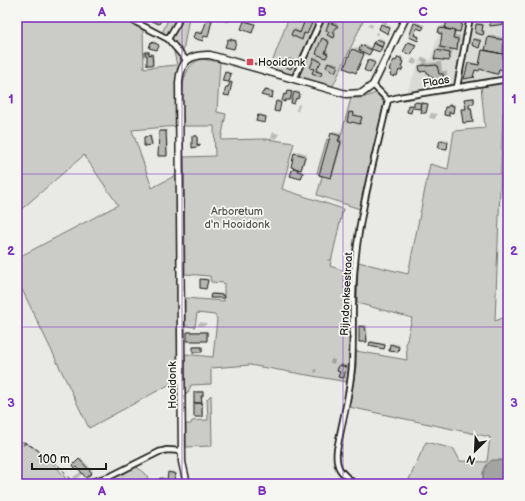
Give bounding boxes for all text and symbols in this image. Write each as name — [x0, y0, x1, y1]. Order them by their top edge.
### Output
text: A — [97, 4, 106, 20]
text: B — [257, 4, 267, 20]
text: C — [418, 4, 428, 20]
place label: Hooidonk — [258, 56, 306, 69]
marker: Hooidonk — [245, 57, 255, 67]
street label: Flaas — [422, 73, 451, 90]
text: 1 — [8, 91, 14, 107]
text: 1 — [511, 91, 517, 107]
park label: Arboretum d'n Hooidonk — [204, 205, 270, 231]
text: 2 — [7, 243, 15, 259]
text: 2 — [510, 243, 518, 259]
street label: Rijndonksestraat — [338, 251, 355, 336]
street label: Hooidonk — [166, 361, 179, 409]
text: 3 — [7, 395, 15, 411]
text: 3 — [510, 395, 518, 411]
north arrow — [455, 431, 495, 471]
scale bar — [32, 445, 106, 471]
text: 100 m — [38, 452, 70, 467]
text: N — [465, 452, 478, 467]
text: A — [97, 483, 106, 499]
text: B — [257, 483, 267, 499]
text: C — [418, 483, 428, 499]

